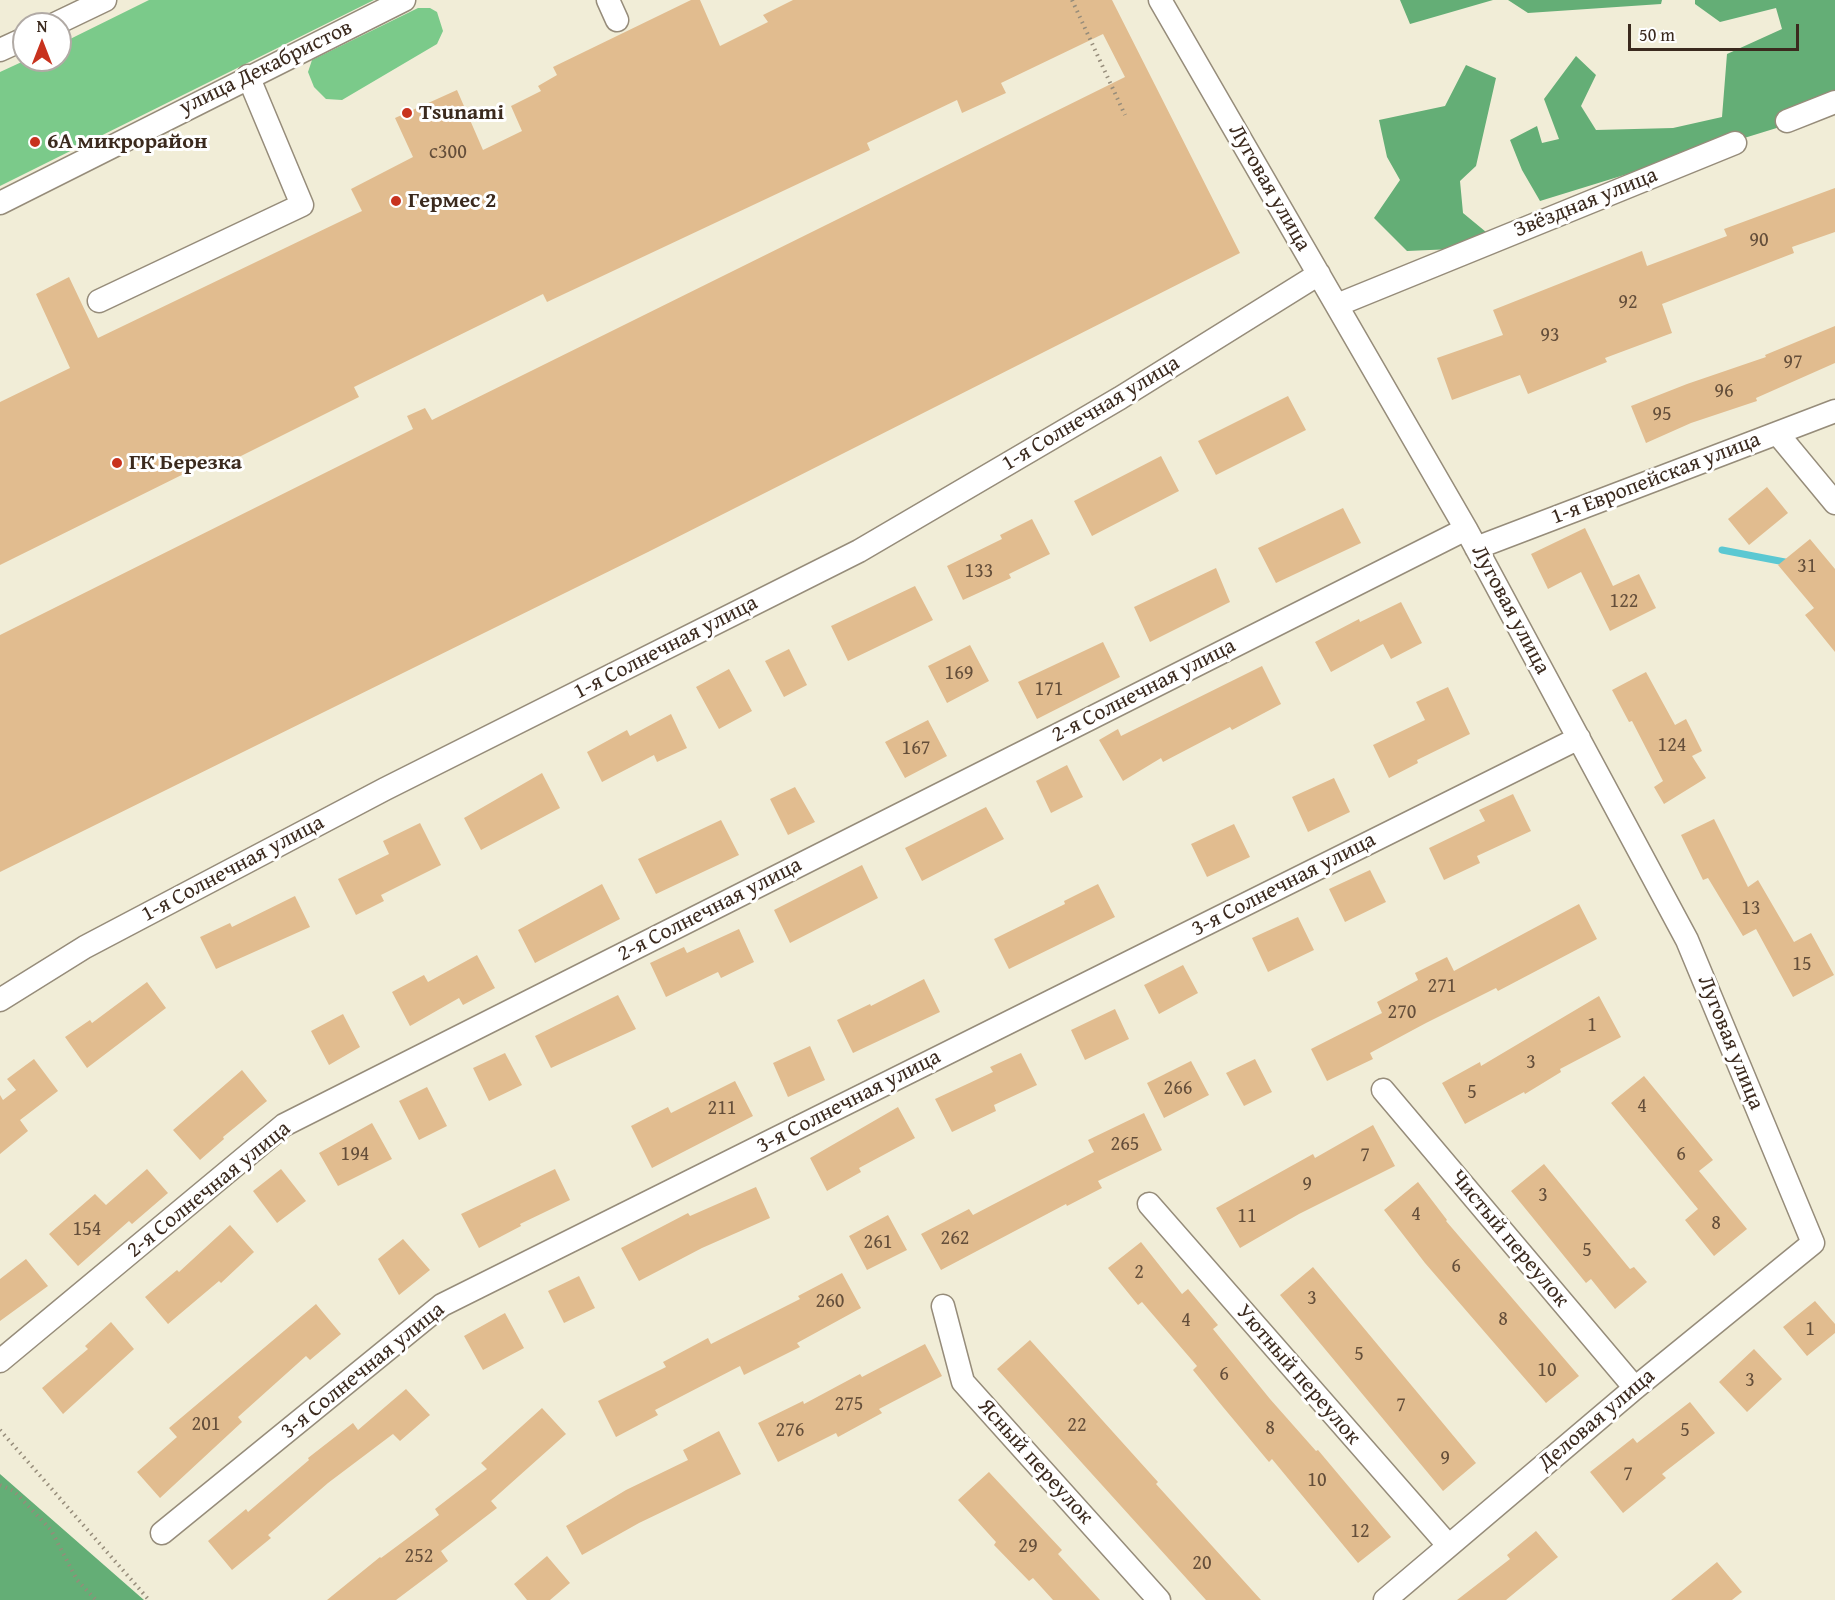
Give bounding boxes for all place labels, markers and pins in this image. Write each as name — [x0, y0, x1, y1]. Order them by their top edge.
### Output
place label: Tsunami — [419, 100, 504, 126]
marker: Tsunami — [400, 106, 414, 120]
place label: 6А микрорайон — [47, 129, 207, 155]
marker: 6А микрорайон — [28, 135, 42, 149]
place label: Гермес 2 — [408, 188, 496, 214]
marker: Гермес 2 — [389, 194, 403, 208]
place label: ГК Березка — [129, 450, 242, 476]
marker: ГК Березка — [110, 456, 124, 470]

